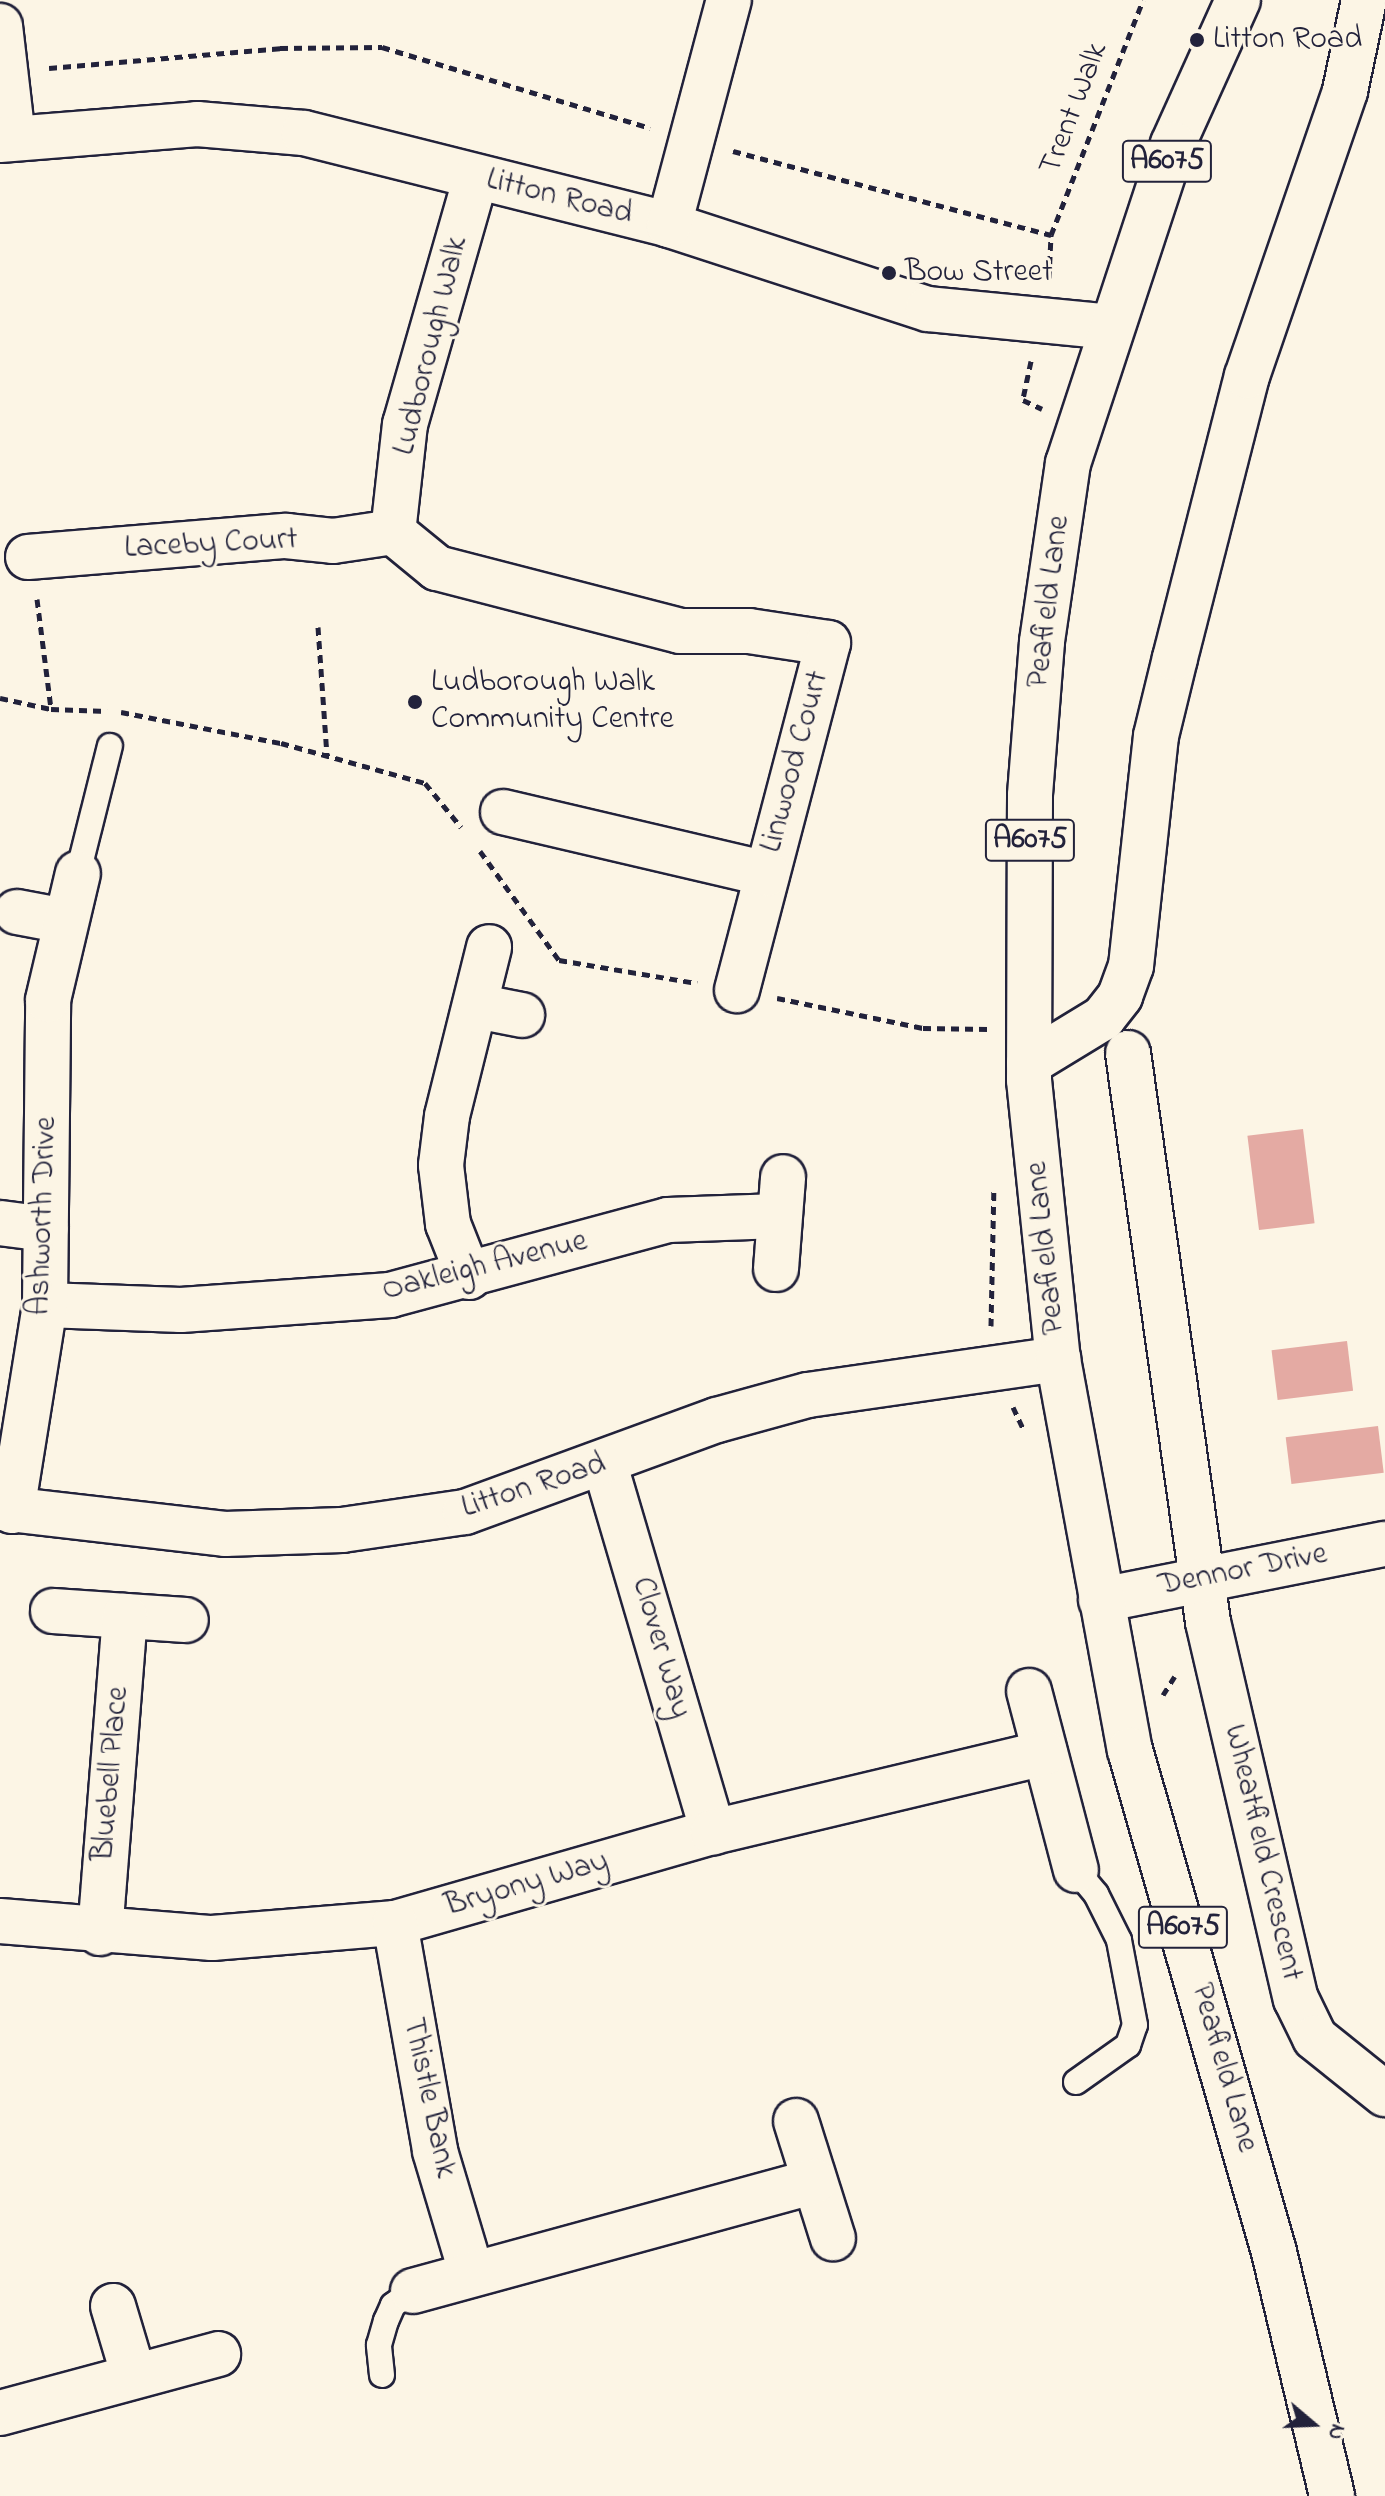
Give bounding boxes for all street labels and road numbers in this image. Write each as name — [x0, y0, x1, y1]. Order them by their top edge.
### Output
street label: Trent Walk — [1032, 37, 1118, 181]
road number: A6075 — [1121, 135, 1213, 187]
street label: Litton Road — [482, 161, 636, 235]
street label: Ludborough Walk — [386, 233, 478, 459]
street label: Peafield Lane — [1020, 513, 1080, 691]
street label: Laceby Court — [123, 521, 299, 569]
street label: Linwood Court — [753, 667, 839, 857]
road number: A6075 — [984, 814, 1076, 866]
street label: Ashworth Drive — [21, 1116, 67, 1316]
street label: Peafield Lane — [1019, 1160, 1075, 1336]
street label: Oakleigh Avenue — [379, 1223, 591, 1311]
street label: Litton Road — [457, 1446, 611, 1528]
street label: Dennor Drive — [1156, 1536, 1330, 1606]
street label: Clover Way — [622, 1573, 698, 1723]
street label: Bluebell Place — [85, 1685, 139, 1863]
street label: Wheatfield Crescent — [1214, 1721, 1310, 1985]
street label: Bryony Way — [441, 1843, 613, 1927]
road number: A6075 — [1137, 1901, 1229, 1953]
street label: Peafield Lane — [1181, 1979, 1265, 2157]
street label: Thistle Bank — [392, 2014, 464, 2182]

